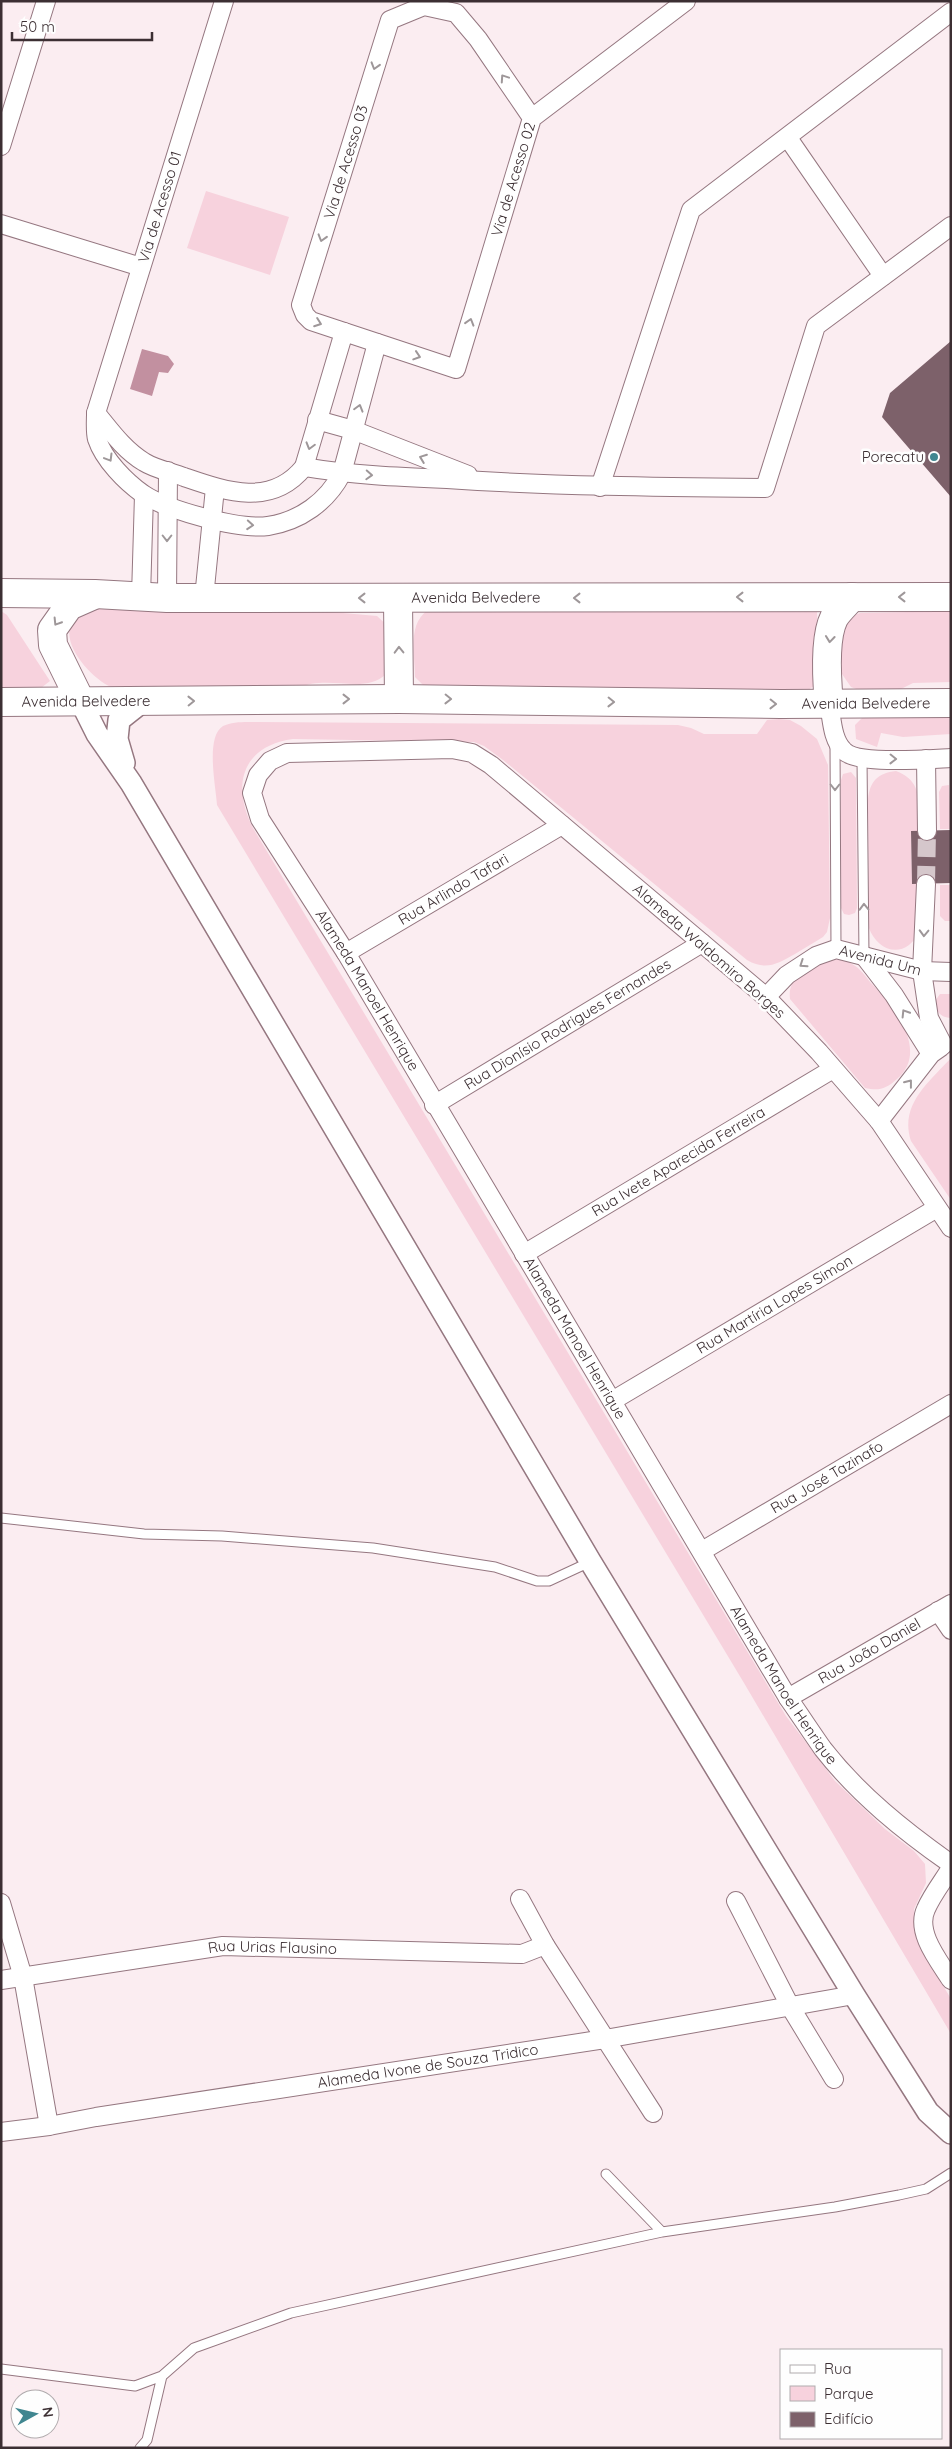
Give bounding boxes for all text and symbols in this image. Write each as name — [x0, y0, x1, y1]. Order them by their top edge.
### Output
scale bar — [12, 10, 152, 42]
text: 50 m — [20, 17, 55, 36]
one-way arrow — [371, 62, 381, 70]
one-way arrow — [501, 74, 510, 83]
street label: Via de Acesso 03 — [319, 103, 372, 221]
street label: Via de Acesso 02 — [487, 120, 539, 239]
street label: Via de Acesso 01 — [134, 149, 186, 265]
one-way arrow — [318, 234, 328, 242]
one-way arrow — [313, 317, 322, 327]
one-way arrow — [464, 318, 474, 326]
one-way arrow — [412, 350, 420, 360]
one-way arrow — [353, 404, 363, 413]
one-way arrow — [305, 441, 315, 449]
place label: Porecatu — [862, 447, 924, 466]
marker: Porecatu — [928, 451, 940, 463]
one-way arrow — [102, 453, 112, 462]
one-way arrow — [420, 454, 428, 464]
one-way arrow — [366, 469, 374, 480]
one-way arrow — [247, 519, 255, 530]
one-way arrow — [162, 534, 172, 542]
street label: Avenida Belvedere — [411, 588, 540, 607]
one-way arrow — [735, 592, 743, 602]
one-way arrow — [898, 592, 906, 602]
one-way arrow — [358, 593, 366, 603]
one-way arrow — [573, 593, 580, 603]
one-way arrow — [53, 616, 63, 625]
one-way arrow — [825, 635, 836, 643]
one-way arrow — [394, 646, 404, 654]
street label: Avenida Belvedere — [21, 691, 151, 711]
street label: Avenida Belvedere — [801, 693, 931, 713]
one-way arrow — [342, 694, 350, 704]
one-way arrow — [444, 694, 452, 704]
one-way arrow — [188, 695, 196, 706]
one-way arrow — [607, 696, 615, 707]
one-way arrow — [770, 699, 777, 709]
one-way arrow — [889, 754, 897, 765]
one-way arrow — [830, 784, 840, 791]
street label: Rua Arlindo Tafari — [395, 849, 512, 929]
street label: Alameda Waldomiro Borges — [629, 879, 790, 1022]
one-way arrow — [859, 903, 869, 910]
street label: Alameda Manoel Henrique — [312, 906, 424, 1074]
one-way arrow — [918, 929, 929, 937]
street label: Avenida Um — [837, 940, 924, 979]
street label: Rua Dionísio Rodrigues Fernandes — [460, 954, 674, 1094]
one-way arrow — [800, 958, 809, 967]
one-way arrow — [902, 1009, 912, 1018]
one-way arrow — [904, 1080, 912, 1089]
street label: Rua Ivete Aparecida Ferreira — [588, 1102, 768, 1220]
street label: Rua Martíria Lopes Simon — [693, 1250, 856, 1358]
street label: Alameda Manoel Henrique — [520, 1253, 630, 1422]
street label: Rua José Tazinafo — [767, 1436, 886, 1517]
street label: Alameda Manoel Henrique — [726, 1602, 842, 1768]
street label: Rua João Daniel — [814, 1614, 924, 1688]
street label: Rua Urias Flausino — [207, 1936, 337, 1958]
street label: Alameda Ivone de Souza Tridico — [316, 2039, 540, 2092]
legend — [780, 2349, 942, 2439]
text: Rua — [824, 2359, 852, 2378]
text: Parque — [824, 2384, 874, 2403]
north arrow — [10, 2389, 60, 2439]
text: N — [38, 2406, 58, 2419]
text: Edifício — [824, 2409, 873, 2428]

